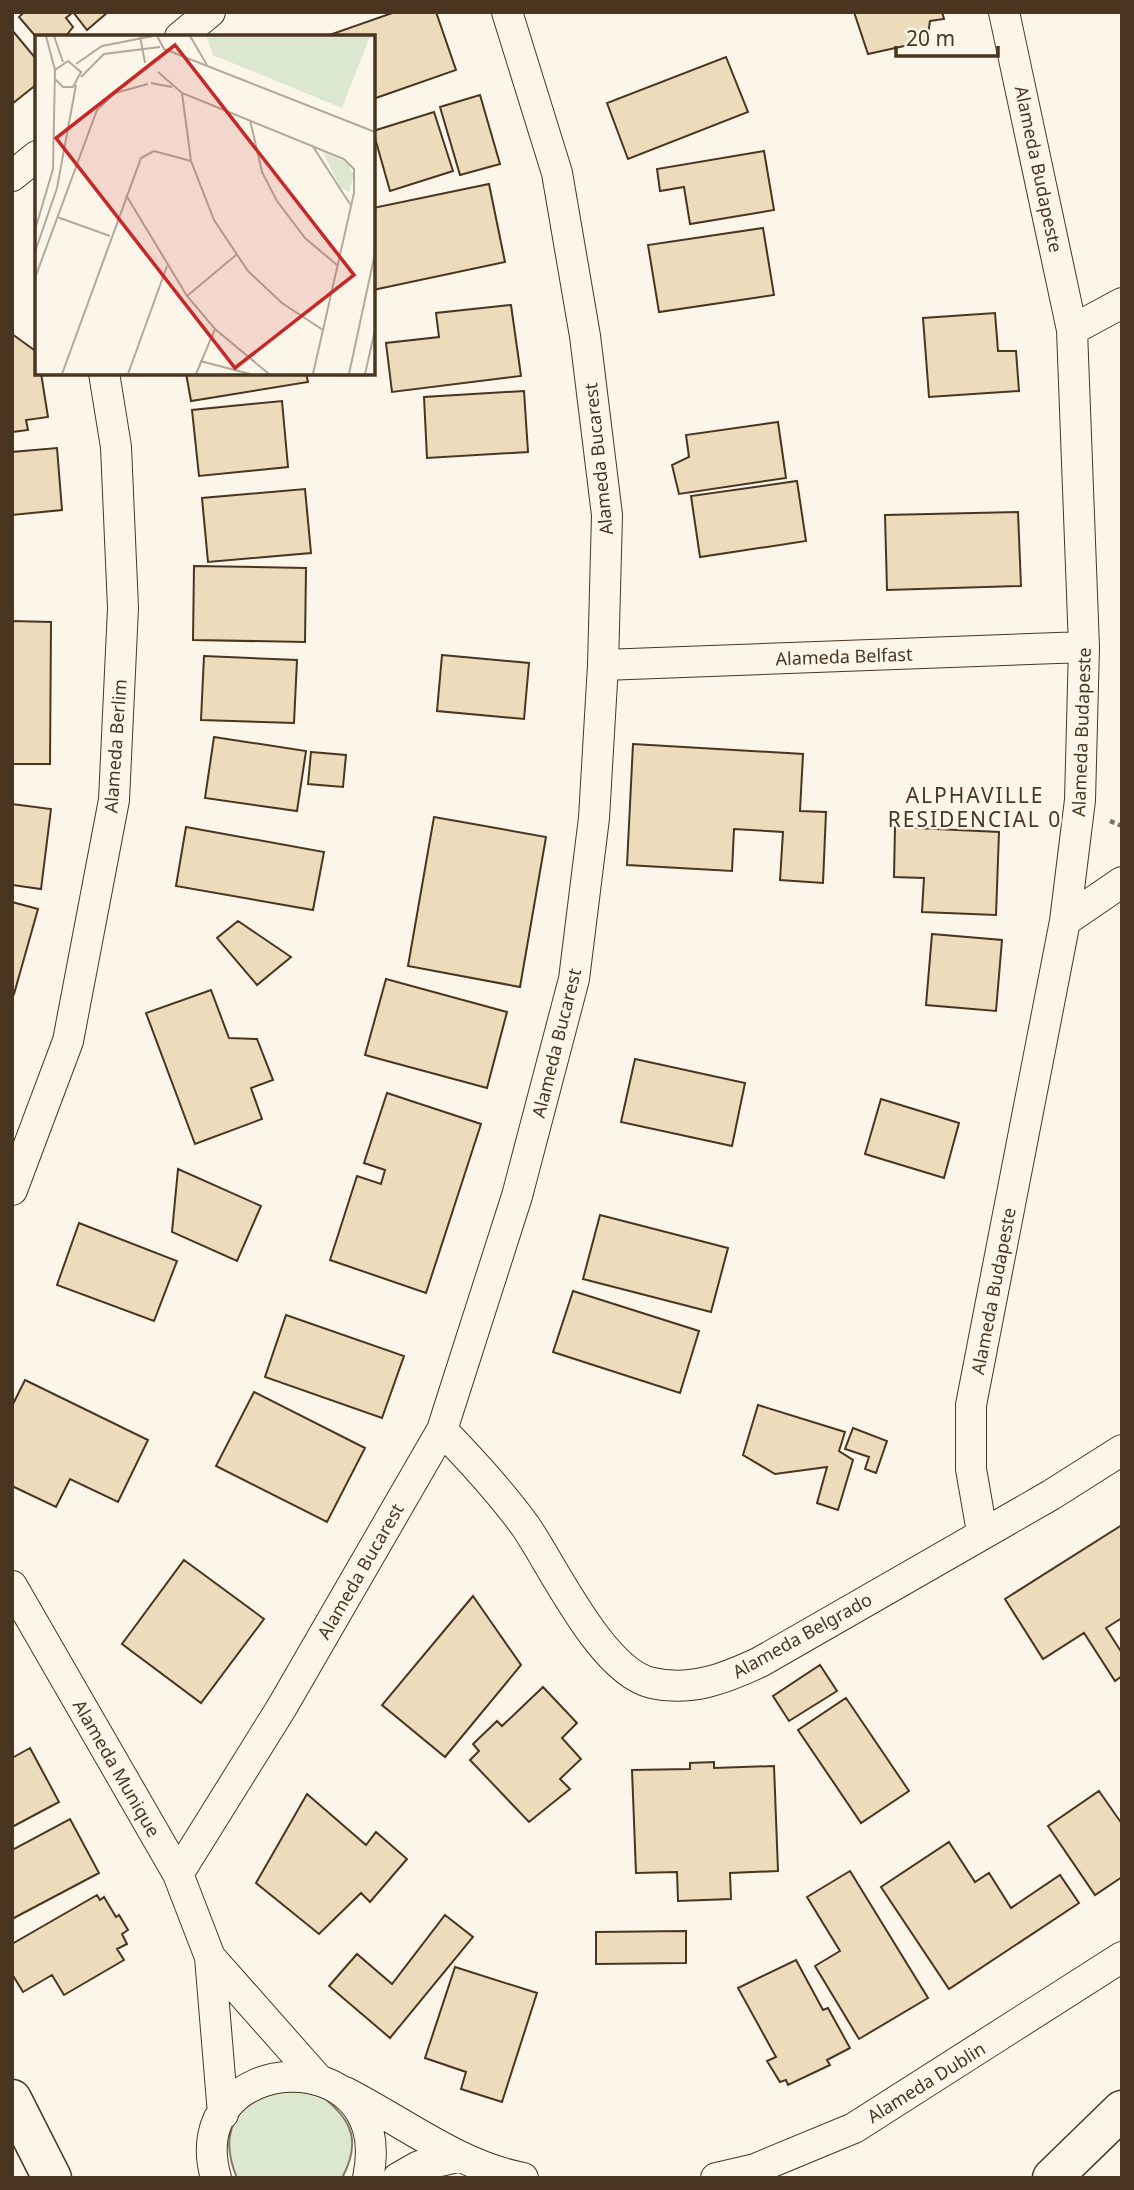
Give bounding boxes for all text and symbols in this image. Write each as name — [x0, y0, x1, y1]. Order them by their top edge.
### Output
scale bar — [896, 14, 998, 58]
text: 20 m — [906, 24, 955, 52]
inset map — [35, 35, 374, 374]
street label: Alameda Budapeste — [1010, 84, 1068, 254]
street label: Alameda Bucarest — [578, 381, 618, 536]
street label: Alameda Belfast — [775, 642, 913, 670]
street label: Alameda Budapeste — [1066, 647, 1096, 817]
street label: Alameda Berlim — [98, 678, 132, 814]
district label: ALPHAVILLE RESIDENCIAL 0 — [888, 781, 1062, 833]
street label: Alameda Bucarest — [526, 965, 586, 1120]
street label: Alameda Budapeste — [965, 1205, 1021, 1377]
street label: Alameda Bucarest — [311, 1498, 409, 1643]
street label: Alameda Belgrado — [728, 1587, 876, 1683]
street label: Alameda Munique — [68, 1695, 166, 1841]
street label: Alameda Dublin — [862, 2036, 990, 2128]

